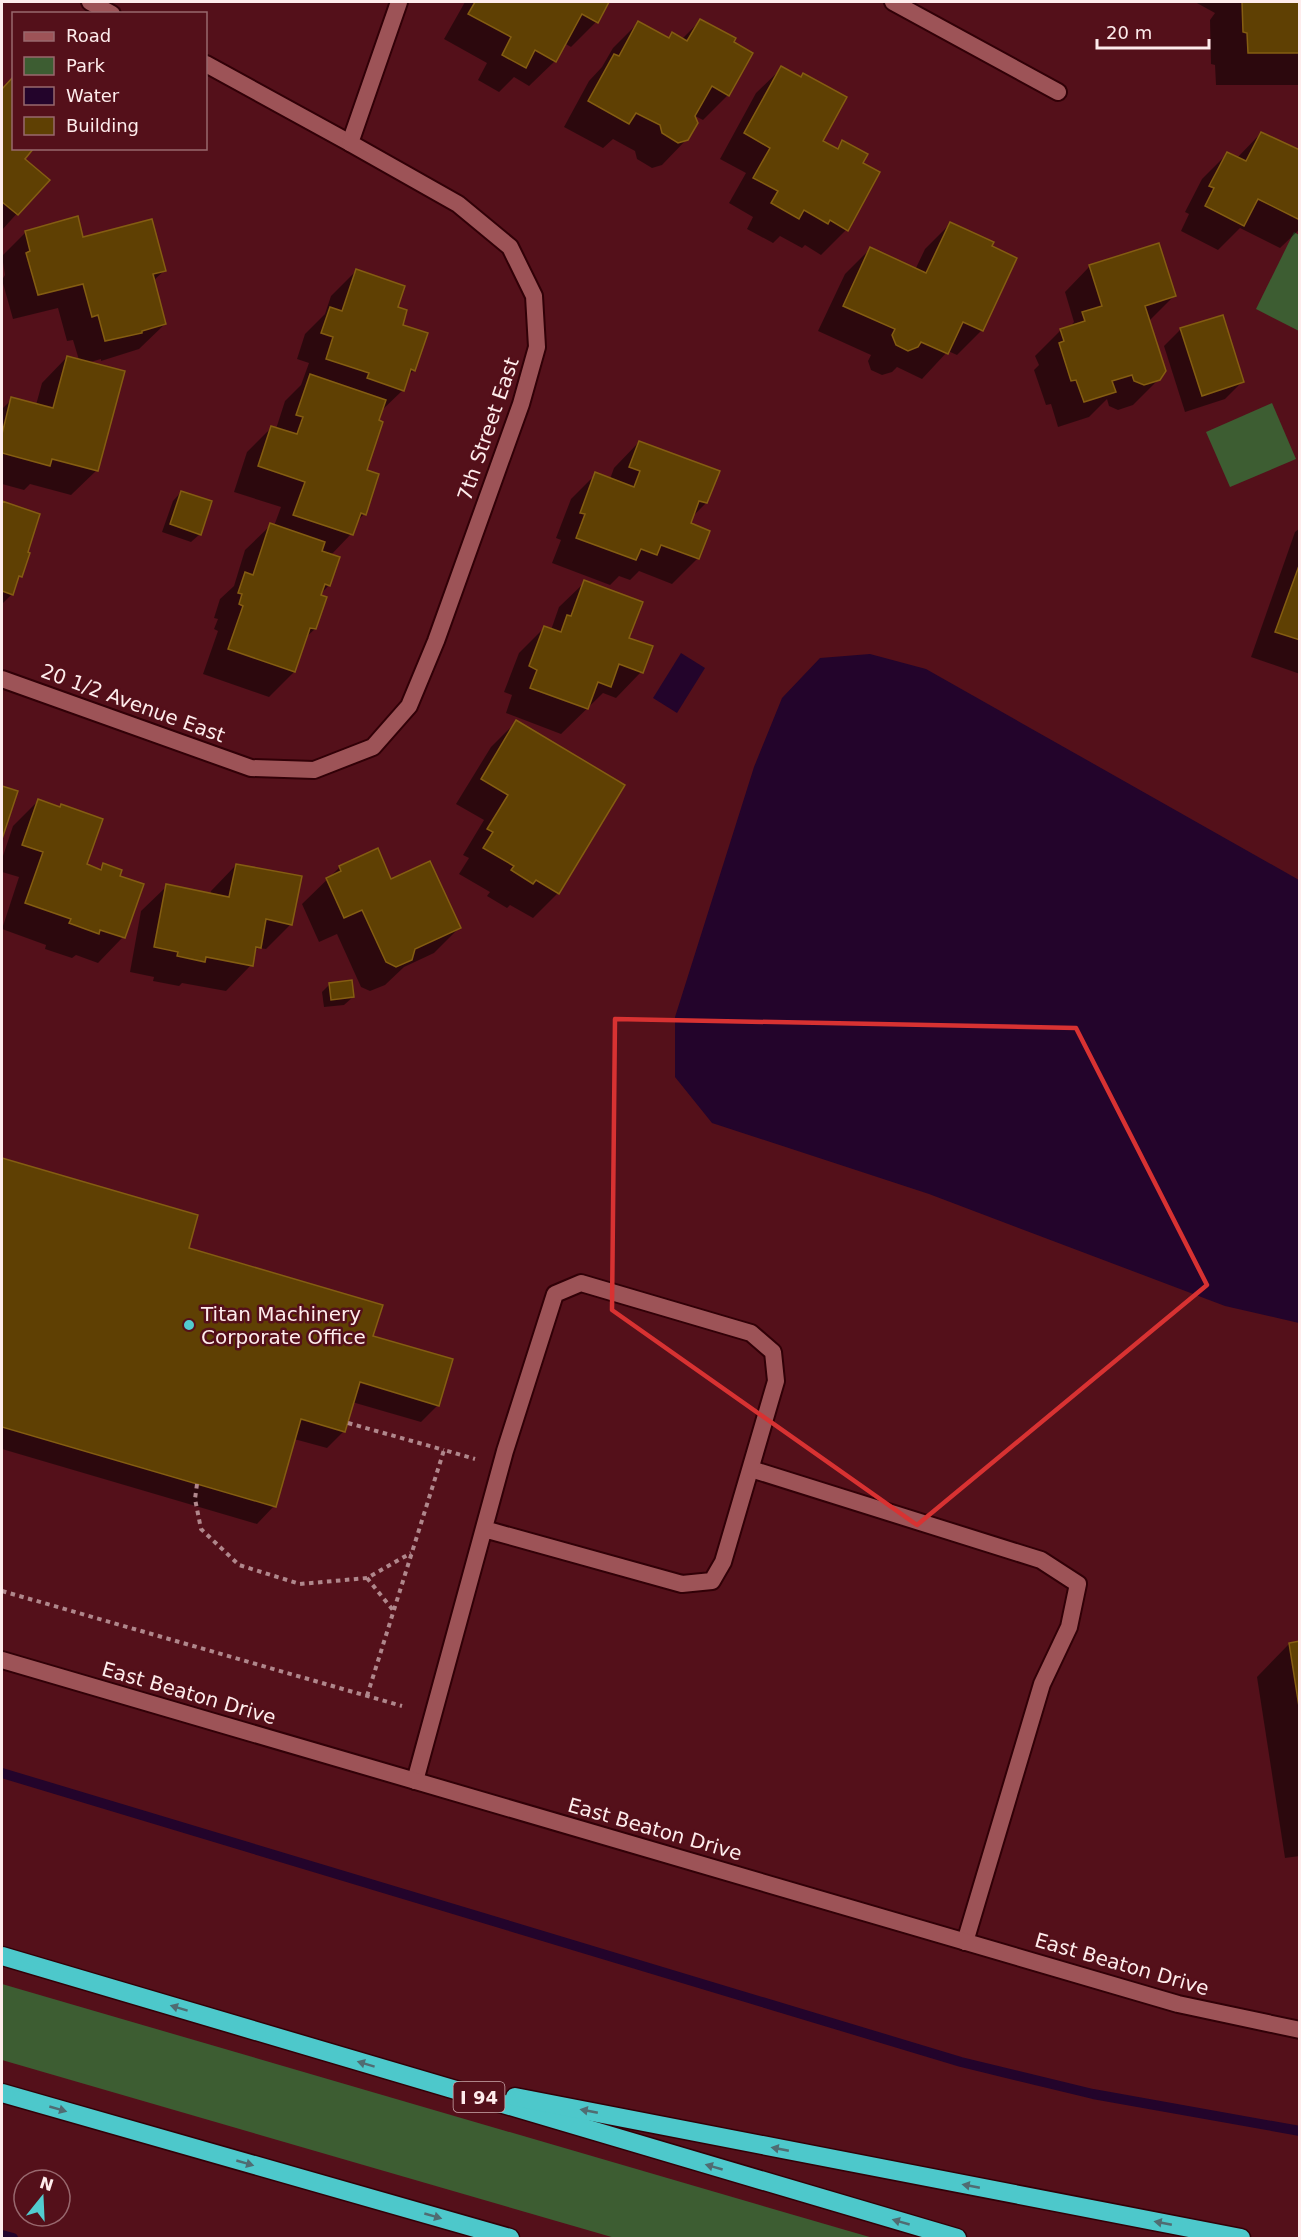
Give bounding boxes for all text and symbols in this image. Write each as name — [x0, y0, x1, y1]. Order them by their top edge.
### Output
legend — [12, 12, 207, 150]
scale bar — [1097, 12, 1210, 50]
text: 20 m — [1106, 22, 1152, 43]
text: Road — [66, 25, 111, 46]
text: Park — [66, 55, 105, 76]
text: Water — [66, 85, 120, 106]
text: Building — [66, 115, 139, 136]
street label: 7th Street East — [452, 354, 524, 504]
street label: 20 1/2 Avenue East — [38, 659, 228, 748]
place label: Titan Machinery Corporate Office — [200, 1302, 366, 1349]
marker: Titan Machinery Corporate Office — [182, 1318, 196, 1332]
street label: East Beaton Drive — [99, 1657, 279, 1729]
street label: East Beaton Drive — [565, 1793, 745, 1865]
street label: East Beaton Drive — [1032, 1928, 1212, 2000]
one-way arrow — [170, 2003, 188, 2012]
one-way arrow — [357, 2059, 375, 2068]
road number: I 94 — [454, 2082, 504, 2112]
one-way arrow — [49, 2105, 67, 2114]
one-way arrow — [579, 2106, 598, 2115]
one-way arrow — [770, 2144, 789, 2153]
one-way arrow — [236, 2158, 254, 2168]
one-way arrow — [705, 2162, 723, 2171]
north arrow — [12, 2168, 72, 2228]
text: N — [37, 2173, 56, 2195]
one-way arrow — [962, 2181, 981, 2190]
one-way arrow — [424, 2212, 442, 2221]
one-way arrow — [892, 2217, 910, 2226]
one-way arrow — [1153, 2218, 1172, 2227]

